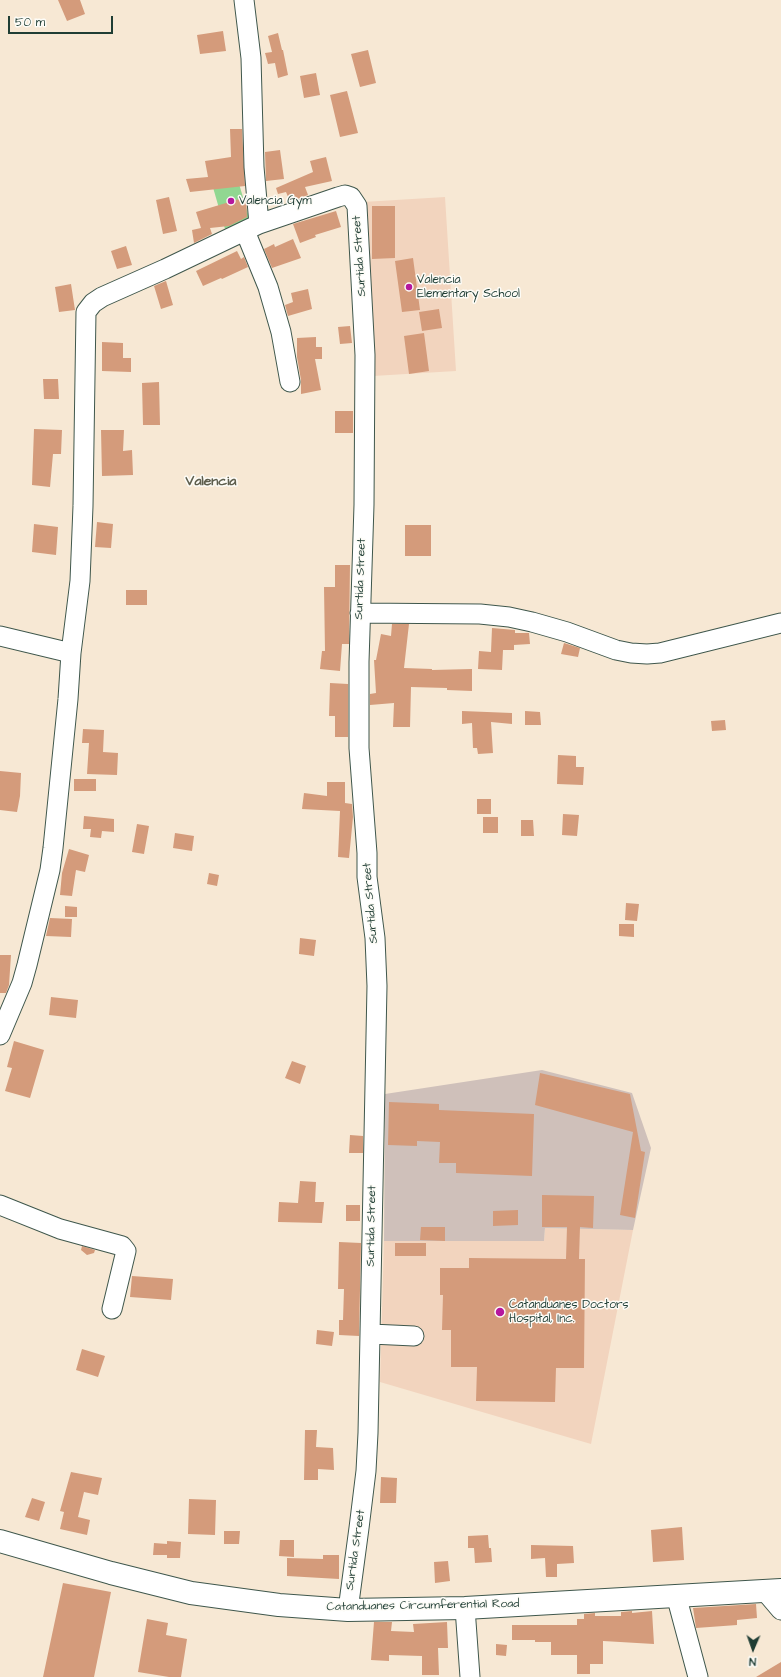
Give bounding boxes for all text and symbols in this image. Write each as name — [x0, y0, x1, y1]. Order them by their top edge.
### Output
scale bar — [10, 8, 115, 34]
text: 50 m — [15, 14, 45, 31]
place label: Valencia Gym — [239, 194, 312, 208]
marker: Valencia Gym — [226, 196, 236, 206]
street label: Surtida Street — [350, 215, 370, 297]
place label: Valencia Elementary School — [417, 273, 520, 301]
marker: Valencia Elementary School — [404, 282, 414, 292]
district label: Valencia — [186, 474, 236, 490]
street label: Surtida Street — [352, 538, 370, 620]
street label: Surtida Street — [360, 862, 382, 944]
street label: Surtida Street — [364, 1185, 380, 1267]
place label: Catanduanes Doctors Hospital, Inc. — [509, 1298, 629, 1326]
marker: Catanduanes Doctors Hospital, Inc. — [494, 1306, 506, 1318]
street label: Surtida Street — [343, 1509, 369, 1591]
street label: Catanduanes Circumferential Road — [326, 1597, 520, 1615]
north arrow — [733, 1629, 773, 1669]
text: N — [749, 1654, 756, 1669]

